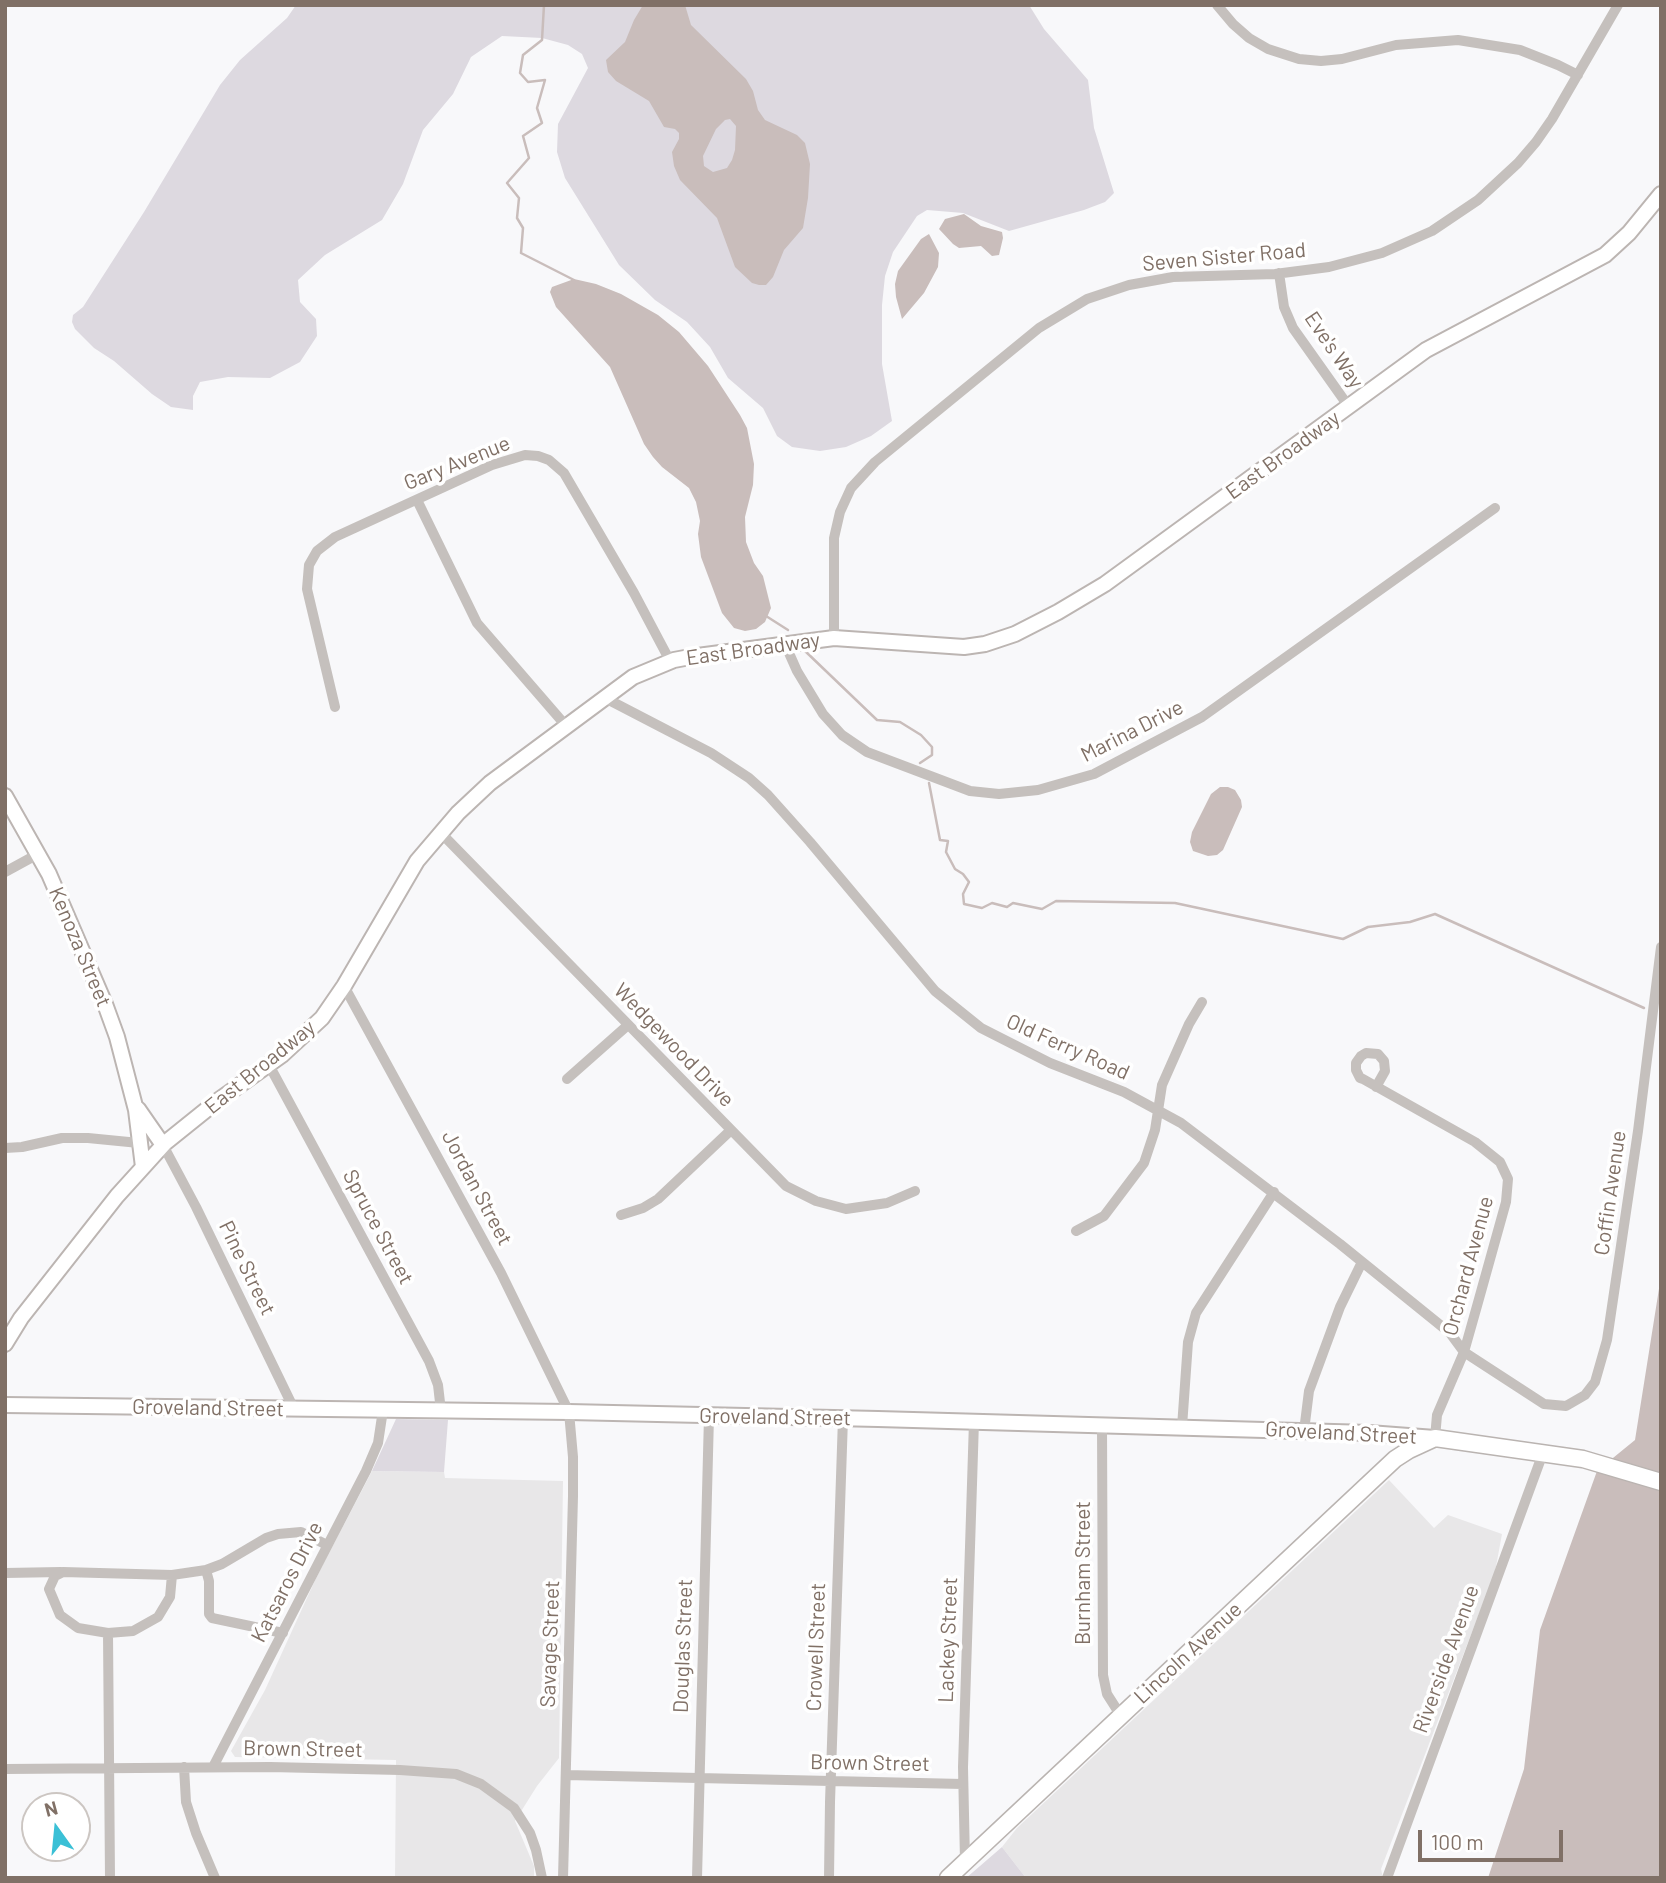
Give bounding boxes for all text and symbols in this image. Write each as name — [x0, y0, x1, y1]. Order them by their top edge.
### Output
street label: Seven Sister Road — [1141, 237, 1307, 277]
street label: Eve's Way — [1299, 307, 1369, 393]
street label: East Broadway — [1221, 405, 1345, 505]
street label: Gary Avenue — [400, 430, 514, 496]
street label: East Broadway — [684, 627, 822, 671]
street label: Marina Drive — [1076, 694, 1188, 768]
street label: Kenoza Street — [43, 883, 117, 1011]
street label: Wedgewood Drive — [609, 978, 739, 1112]
street label: Old Ferry Road — [1003, 1009, 1133, 1085]
street label: East Broadway — [200, 1015, 320, 1119]
street label: Jordan Street — [436, 1126, 518, 1250]
street label: Coffin Avenue — [1589, 1129, 1631, 1257]
street label: Spruce Street — [337, 1165, 419, 1289]
street label: Orchard Avenue — [1437, 1193, 1499, 1339]
street label: Pine Street — [213, 1217, 281, 1319]
street label: Groveland Street — [132, 1394, 284, 1422]
street label: Groveland Street — [699, 1403, 851, 1431]
street label: Groveland Street — [1264, 1416, 1418, 1450]
street label: Burnham Street — [1070, 1501, 1096, 1645]
street label: Katsaros Drive — [246, 1517, 328, 1647]
street label: Lackey Street — [933, 1577, 963, 1703]
street label: Douglas Street — [668, 1579, 698, 1713]
street label: Savage Street — [535, 1580, 565, 1708]
street label: Crowell Street — [801, 1582, 831, 1712]
street label: Riverside Avenue — [1408, 1582, 1484, 1736]
street label: Lincoln Avenue — [1129, 1597, 1247, 1709]
street label: Brown Street — [243, 1735, 363, 1763]
street label: Brown Street — [810, 1749, 930, 1777]
north arrow — [21, 1792, 91, 1862]
text: N — [42, 1795, 60, 1821]
scale bar — [1421, 1816, 1566, 1860]
text: 100 m — [1431, 1829, 1484, 1854]

